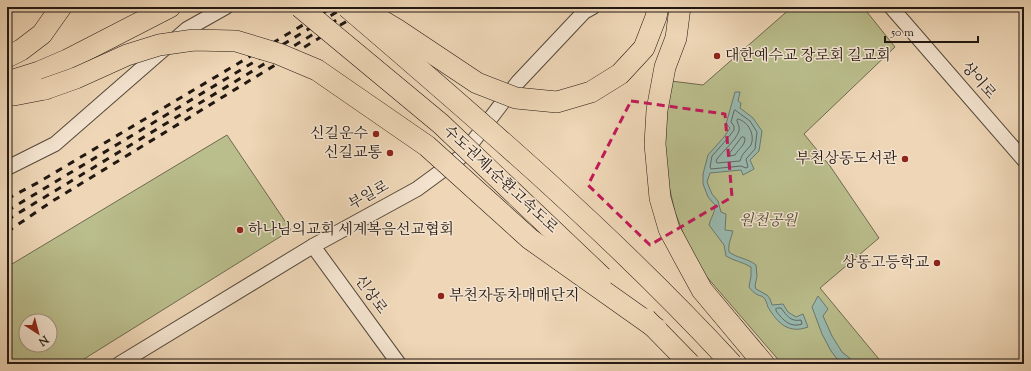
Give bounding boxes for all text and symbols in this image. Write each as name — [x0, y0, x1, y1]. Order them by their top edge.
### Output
scale bar — [885, 18, 978, 44]
text: 50 m — [890, 24, 914, 42]
place label: 대한예수교 장로회 길교회 — [725, 46, 891, 67]
marker: 대한예수교 장로회 길교회 — [712, 51, 722, 61]
street label: 상이로 — [956, 58, 1001, 105]
street label: 수도권제1순환고속도로 — [438, 121, 562, 239]
place label: 신길운수 — [310, 124, 369, 145]
marker: 신길운수 — [371, 129, 381, 139]
place label: 신길교통 — [324, 143, 383, 164]
marker: 신길교통 — [385, 148, 395, 158]
place label: 부천상동도서관 — [796, 149, 898, 170]
marker: 부천상동도서관 — [900, 154, 910, 164]
street label: 부일로 — [345, 176, 394, 216]
park label: 원천공원 — [739, 211, 798, 232]
place label: 하나님의교회 세계복음선교협회 — [248, 220, 454, 241]
marker: 하나님의교회 세계복음선교협회 — [235, 225, 245, 235]
place label: 상동고등학교 — [842, 253, 929, 274]
marker: 상동고등학교 — [932, 258, 942, 268]
street label: 신상로 — [349, 271, 392, 319]
place label: 부천자동차매매단지 — [449, 286, 579, 307]
marker: 부천자동차매매단지 — [436, 291, 446, 301]
north arrow — [18, 313, 58, 353]
text: N — [35, 331, 52, 349]

